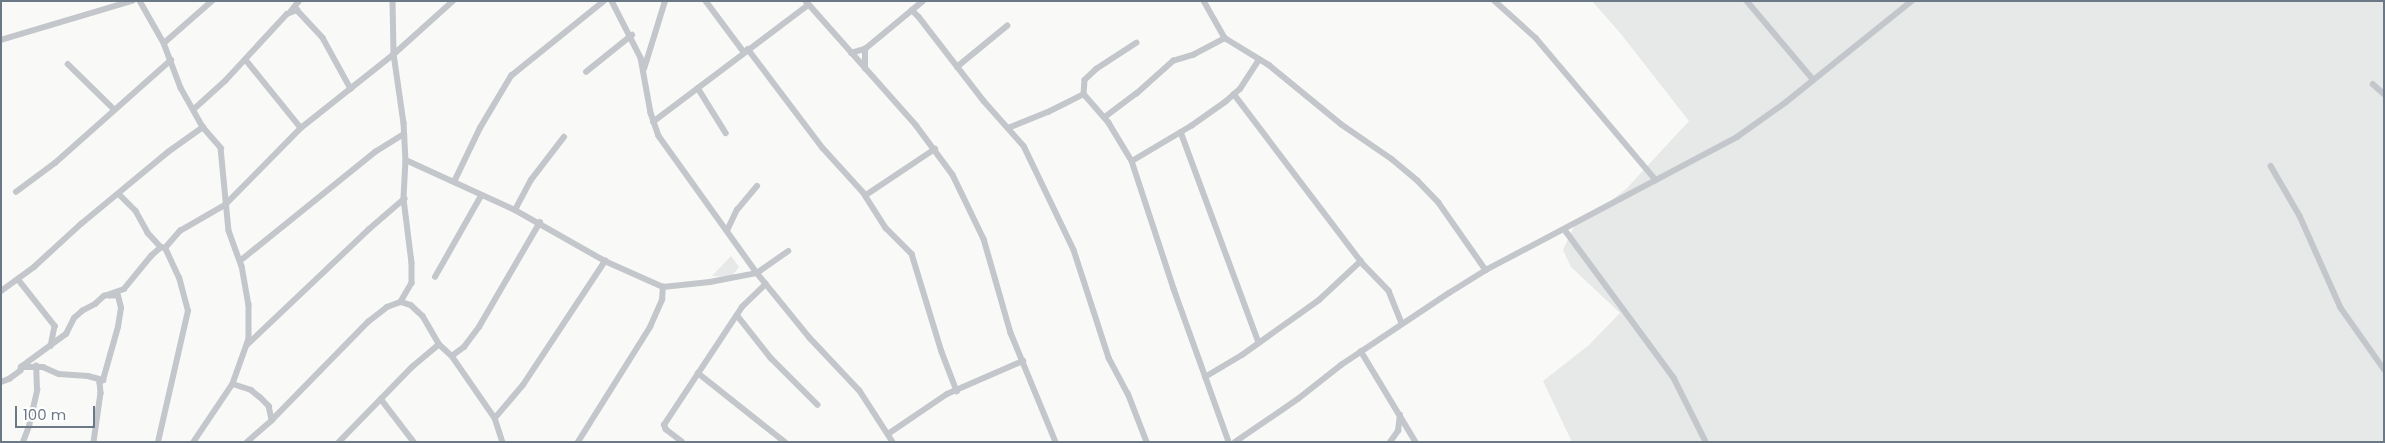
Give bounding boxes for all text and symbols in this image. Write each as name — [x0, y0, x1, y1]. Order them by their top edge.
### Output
scale bar — [18, 396, 98, 428]
text: 100 m — [23, 404, 66, 425]

